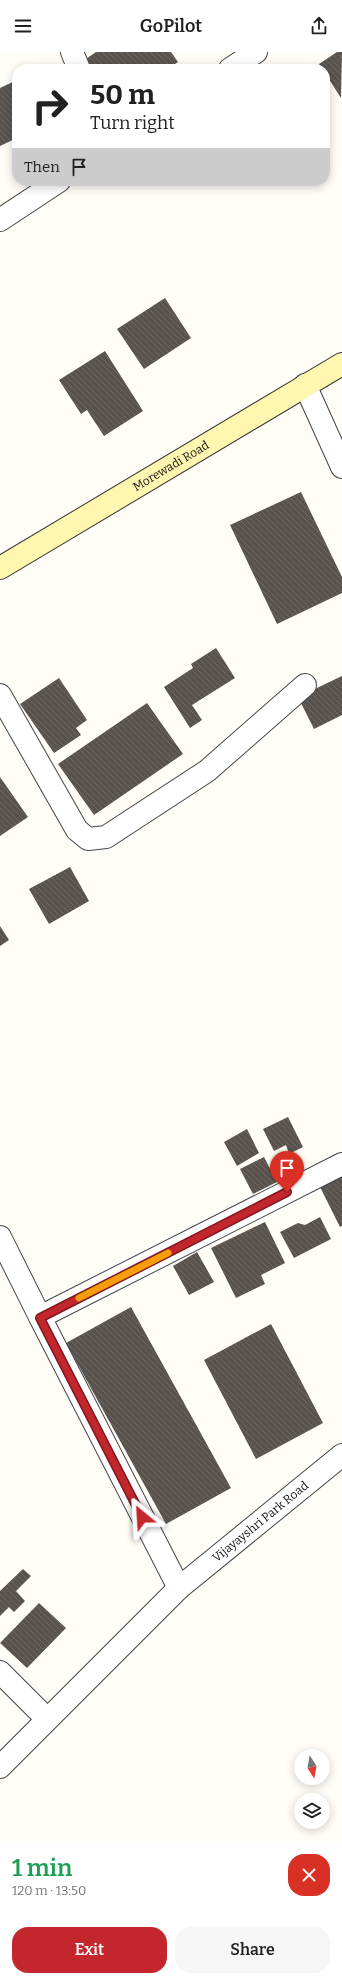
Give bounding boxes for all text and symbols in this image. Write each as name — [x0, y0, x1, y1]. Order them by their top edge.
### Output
icon: menu — [12, 15, 34, 37]
text: GoPilot — [140, 15, 202, 37]
icon: share — [308, 15, 330, 37]
text: 50 m — [90, 78, 155, 111]
icon: right — [24, 80, 76, 132]
text: Turn right — [90, 112, 175, 134]
icon: arrive — [68, 156, 90, 178]
text: Then — [24, 158, 60, 176]
street label: Morewadi Road — [130, 438, 211, 494]
pin — [270, 1151, 304, 1192]
icon: arrive — [276, 1157, 298, 1179]
street label: Vijayayshri Park Road — [210, 1478, 311, 1565]
position arrow — [121, 1496, 163, 1538]
north arrow — [294, 1749, 330, 1785]
map controls — [294, 1749, 330, 1829]
button: layers — [294, 1793, 330, 1829]
text: 1 min — [12, 1854, 72, 1882]
button: close — [288, 1854, 330, 1896]
text: 120 m · 13:50 — [12, 1883, 86, 1898]
button: Exit — [12, 1927, 167, 1973]
button: Share — [175, 1927, 330, 1973]

